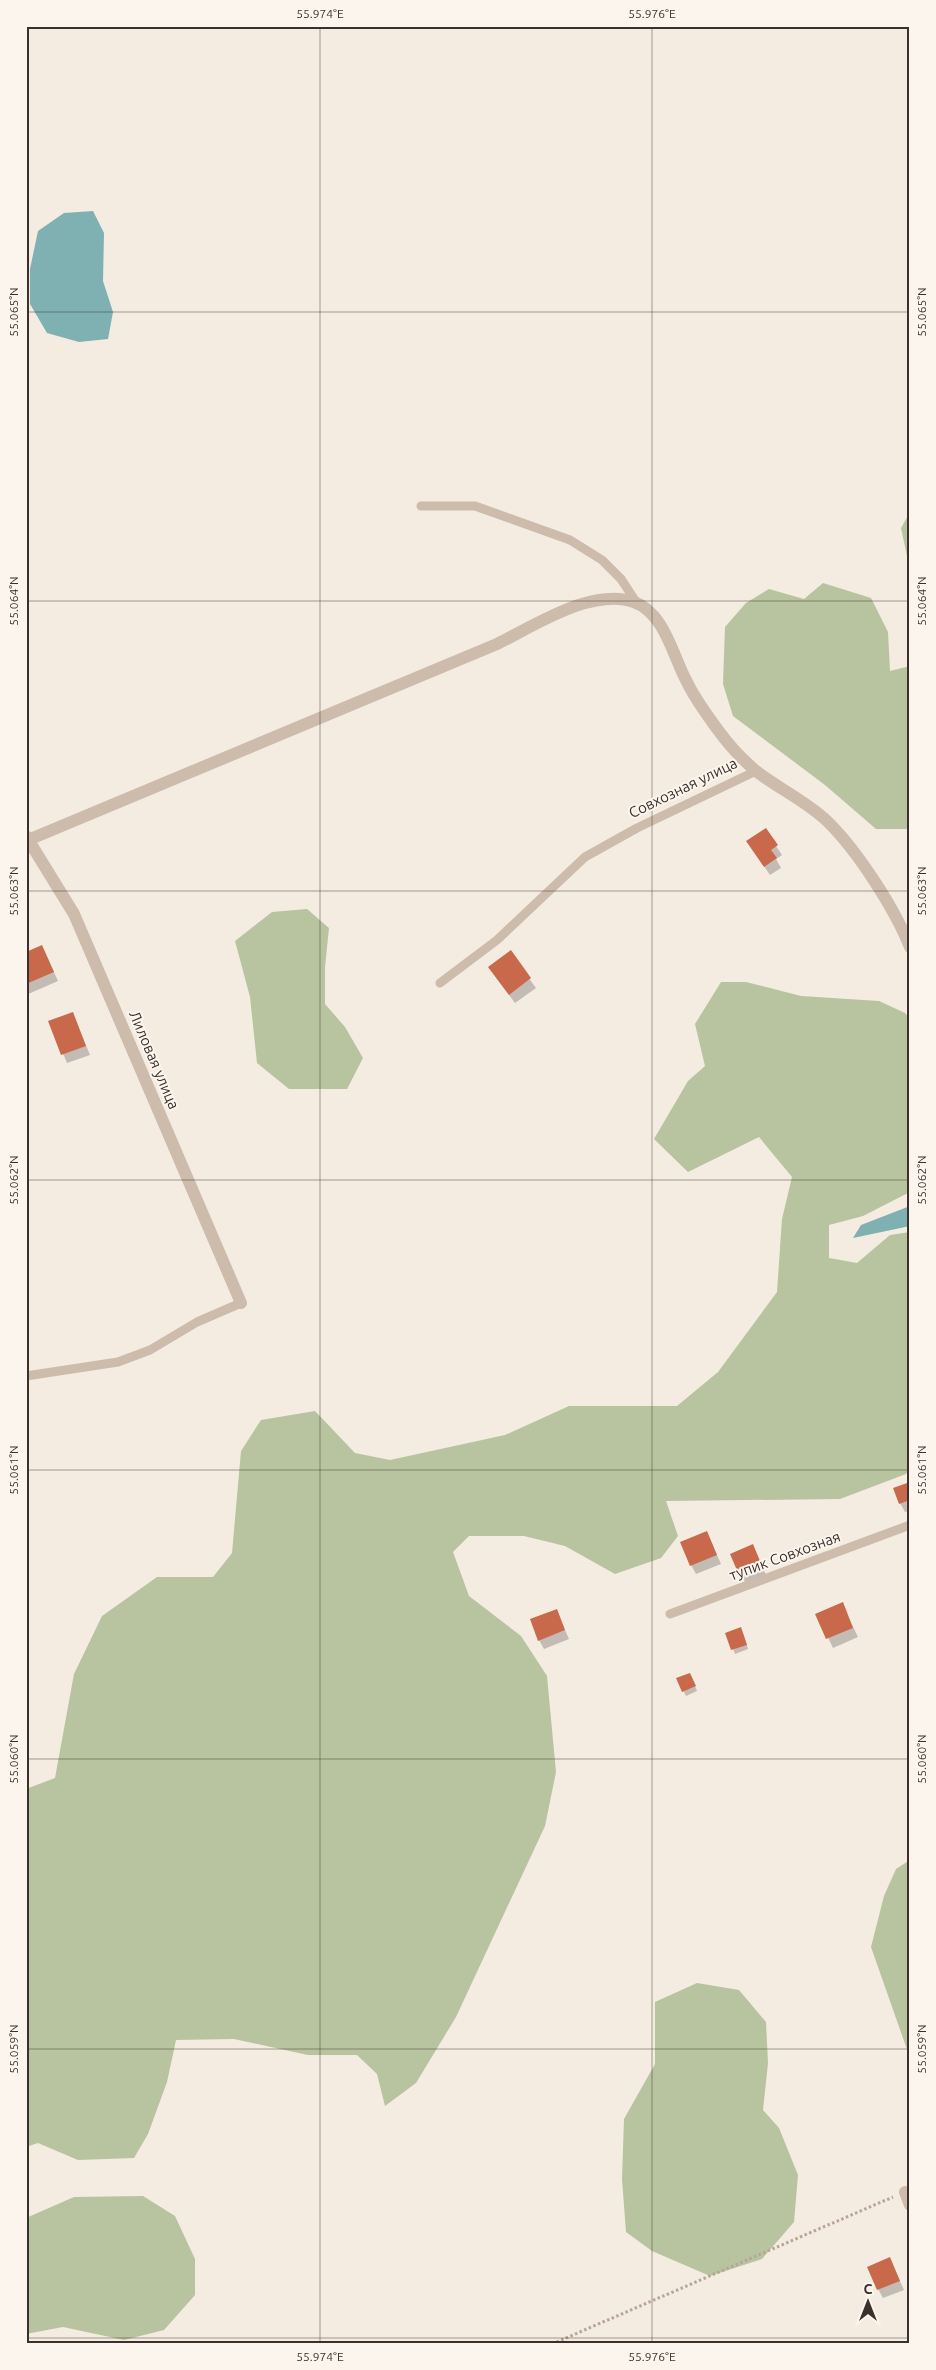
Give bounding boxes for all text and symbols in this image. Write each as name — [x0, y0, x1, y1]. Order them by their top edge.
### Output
text: 55.974°E — [296, 7, 344, 20]
text: 55.976°E — [628, 7, 676, 20]
text: 55.065°N — [7, 287, 20, 337]
text: 55.065°N — [915, 287, 928, 337]
text: 55.064°N — [7, 576, 20, 626]
text: 55.064°N — [915, 576, 928, 626]
street label: Совхозная улица — [626, 754, 740, 821]
text: 55.063°N — [7, 866, 20, 916]
text: 55.063°N — [915, 866, 928, 916]
street label: Лиловая улица — [126, 1008, 183, 1112]
text: 55.062°N — [7, 1155, 20, 1205]
text: 55.062°N — [915, 1155, 928, 1205]
text: 55.061°N — [7, 1445, 20, 1495]
text: 55.061°N — [915, 1445, 928, 1495]
street label: тупик Совхозная — [727, 1528, 843, 1584]
text: 55.060°N — [7, 1734, 20, 1784]
text: 55.060°N — [915, 1734, 928, 1784]
text: 55.059°N — [7, 2024, 20, 2074]
text: 55.059°N — [915, 2024, 928, 2074]
north arrow — [844, 2278, 894, 2328]
text: С — [864, 2281, 873, 2297]
text: 55.974°E — [296, 2350, 344, 2363]
text: 55.976°E — [628, 2350, 676, 2363]

